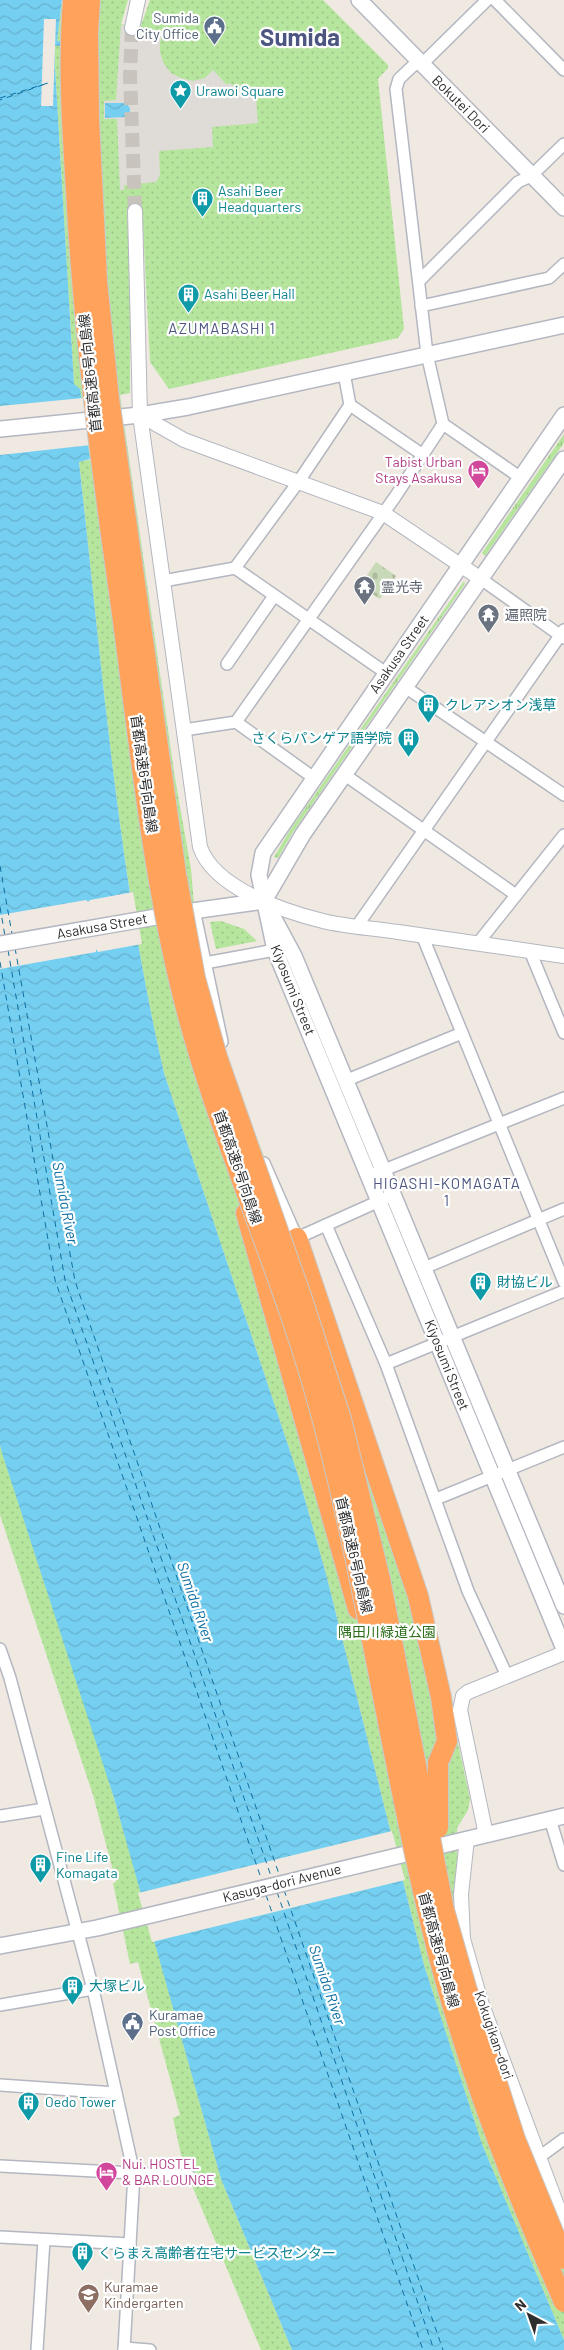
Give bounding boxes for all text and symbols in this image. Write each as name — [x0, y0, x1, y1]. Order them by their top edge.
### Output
place label: Sumida City Office — [136, 9, 199, 42]
public building icon: Sumida City Office — [203, 14, 227, 45]
district label: Sumida — [260, 22, 340, 51]
street label: Bokutei Dori — [429, 71, 494, 136]
place icon: Urawoi Square — [168, 79, 192, 110]
place label: Urawoi Square — [196, 82, 284, 99]
place label: Asahi Beer Headquarters — [218, 182, 301, 215]
building icon: Asahi Beer Headquarters — [190, 187, 214, 218]
building icon: Asahi Beer Hall — [176, 282, 200, 313]
place label: Asahi Beer Hall — [204, 285, 295, 302]
street label: 首都高速6号向島線 — [75, 313, 104, 433]
district label: AZUMABASHI 1 — [168, 319, 276, 337]
place label: Tabist Urban Stays Asakusa — [375, 453, 462, 486]
hotel icon: Tabist Urban Stays Asakusa — [466, 458, 490, 489]
temple icon: 霊光寺 — [353, 575, 377, 606]
place label: 霊光寺 — [381, 578, 423, 595]
temple icon: 遍照院 — [477, 603, 501, 634]
place label: 遍照院 — [505, 606, 547, 623]
street label: Asakusa Street — [365, 611, 432, 696]
building icon: クレアシオン浅草 — [417, 693, 441, 724]
place label: クレアシオン浅草 — [445, 696, 556, 713]
street label: 首都高速6号向島線 — [128, 714, 161, 834]
building icon: さくらパンゲア語学院 — [396, 726, 420, 757]
place label: さくらパンゲア語学院 — [251, 729, 392, 746]
street label: Asakusa Street — [55, 909, 149, 942]
street label: Kiyosumi Street — [268, 942, 319, 1038]
street label: 首都高速6号向島線 — [211, 1108, 266, 1226]
water label: Sumida River — [49, 1160, 83, 1246]
district label: HIGASHI-KOMAGATA 1 — [373, 1174, 521, 1209]
building icon: 財協ビル — [469, 1270, 493, 1301]
place label: 財協ビル — [497, 1273, 553, 1290]
street label: Kiyosumi Street — [422, 1317, 473, 1413]
street label: 首都高速6号向島線 — [333, 1495, 376, 1615]
water label: Sumida River — [174, 1559, 218, 1645]
park label: 隅田川緑道公園 — [338, 1623, 436, 1640]
place label: Fine Life Komagata — [56, 1848, 118, 1881]
building icon: Fine Life Komagata — [28, 1853, 52, 1884]
street label: Kasuga-dori Avenue — [221, 1860, 343, 1905]
street label: 首都高速6号向島線 — [416, 1890, 463, 2010]
water label: Sumida River — [306, 1942, 350, 2028]
building icon: 大塚ビル — [61, 1974, 85, 2005]
place label: 大塚ビル — [89, 1977, 145, 1994]
street label: Kokugikan-dori — [471, 1988, 518, 2081]
place label: Kuramae Post Office — [149, 2006, 216, 2039]
public building icon: Kuramae Post Office — [121, 2011, 145, 2042]
building icon: Oedo Tower — [17, 2090, 41, 2121]
place label: Oedo Tower — [45, 2093, 116, 2110]
place label: Nui. HOSTEL & BAR LOUNGE — [122, 2155, 215, 2188]
hotel icon: Nui. HOSTEL & BAR LOUNGE — [94, 2160, 118, 2191]
building icon: くらまえ高齢者在宅サービスセンター — [70, 2241, 94, 2272]
place label: くらまえ高齢者在宅サービスセンター — [98, 2244, 336, 2261]
place label: Kuramae Kindergarten — [104, 2278, 183, 2311]
school or university icon: Kuramae Kindergarten — [76, 2283, 100, 2314]
north arrow — [504, 2290, 554, 2340]
text: N — [511, 2295, 529, 2314]

